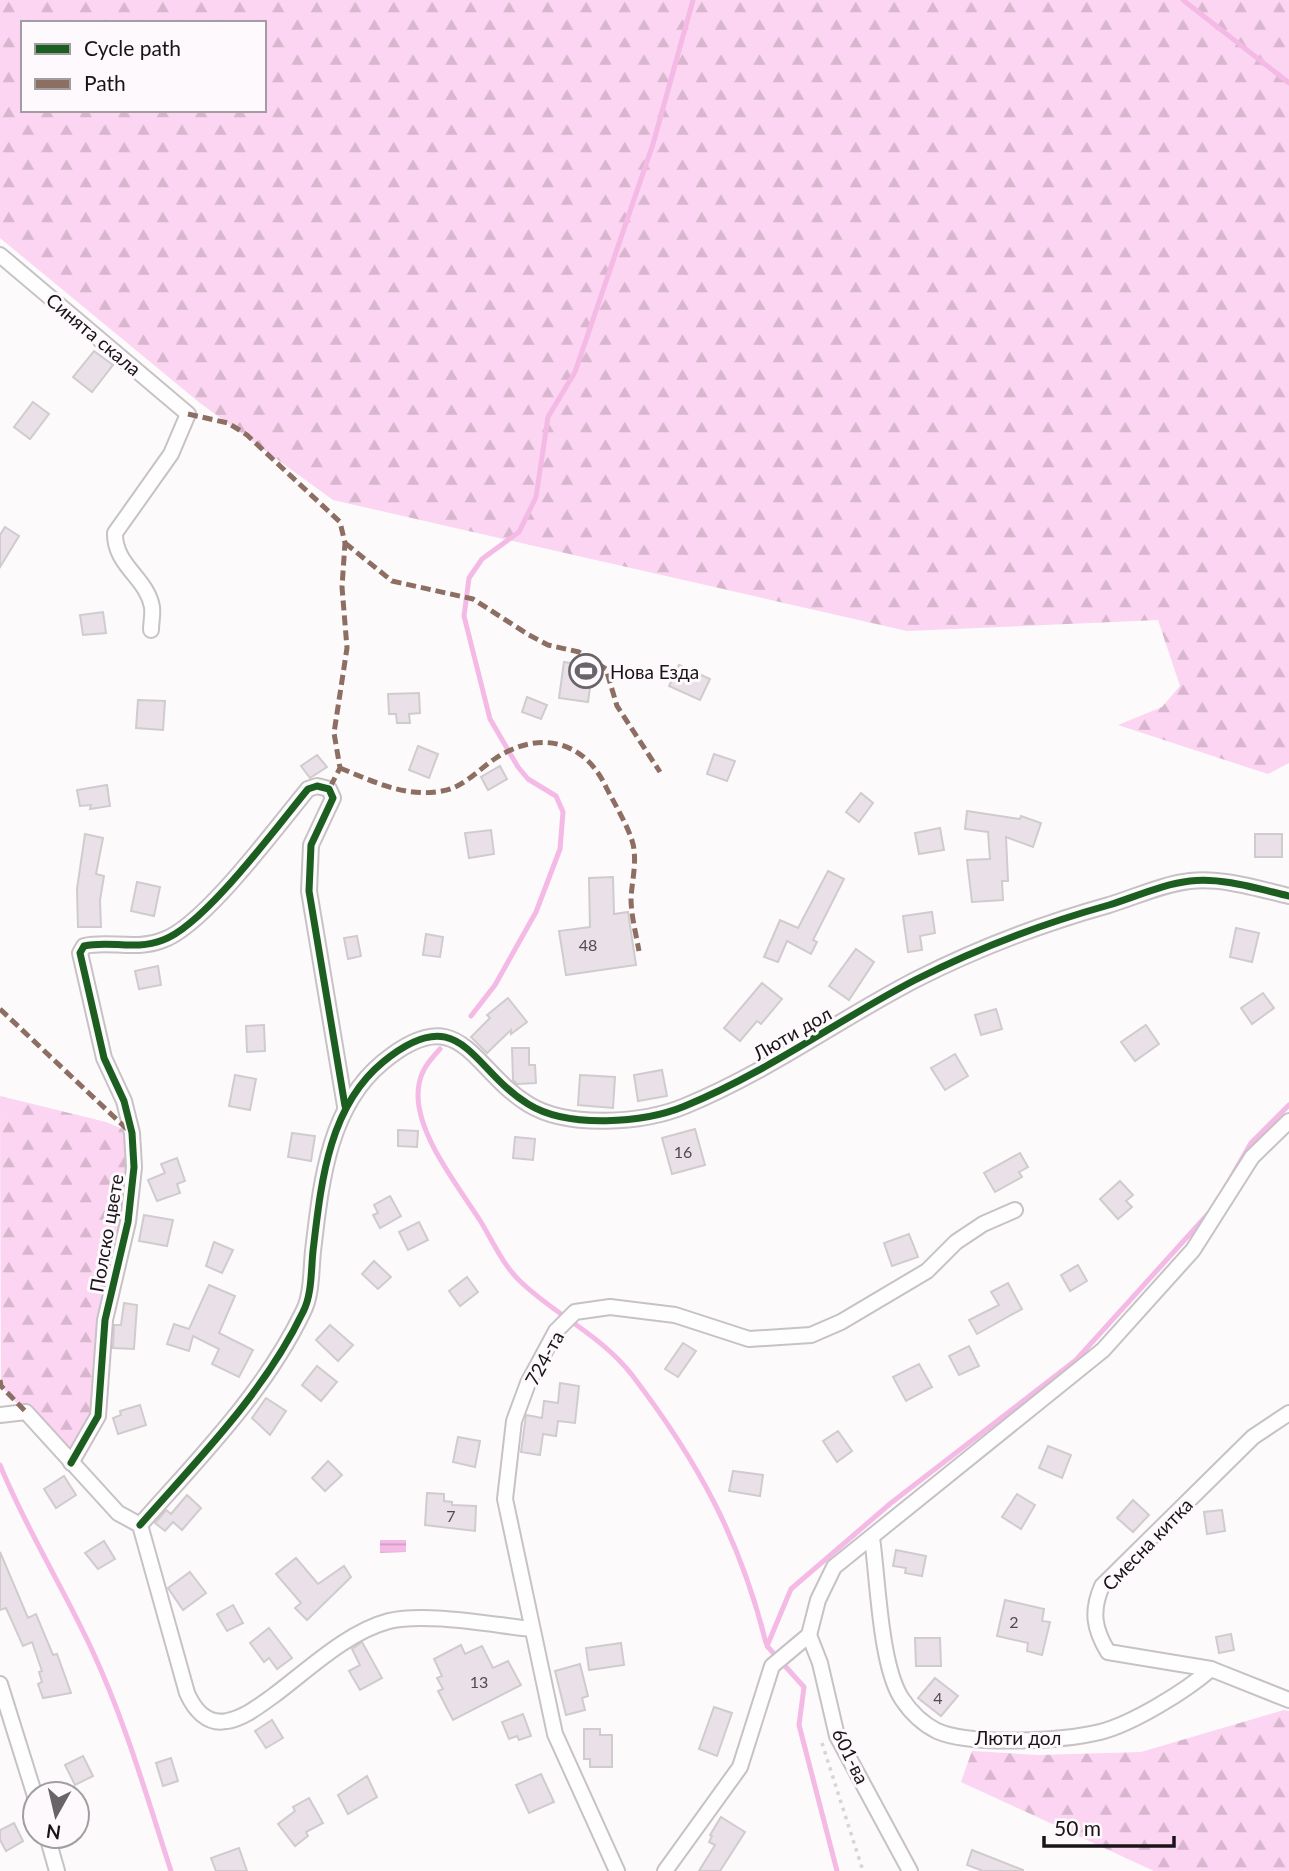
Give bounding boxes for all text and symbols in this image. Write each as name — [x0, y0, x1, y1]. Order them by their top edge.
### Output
legend — [21, 21, 266, 112]
text: Cycle path — [84, 35, 181, 60]
text: Path — [84, 70, 126, 95]
street label: Синята скала — [42, 288, 146, 380]
sports icon: Нова Езда — [567, 652, 605, 690]
place label: Нова Езда — [610, 660, 699, 683]
house number: 48 — [579, 935, 597, 954]
street label: Люти дол — [748, 1001, 835, 1065]
house number: 16 — [674, 1142, 692, 1161]
street label: Полско цвете — [84, 1172, 128, 1294]
street label: 724-та — [520, 1327, 568, 1389]
street label: Смесна китка — [1097, 1493, 1197, 1595]
house number: 7 — [446, 1506, 456, 1525]
house number: 2 — [1009, 1612, 1019, 1631]
house number: 13 — [470, 1672, 488, 1691]
house number: 4 — [933, 1688, 943, 1707]
street label: 601-ва — [828, 1724, 874, 1788]
street label: Люти дол — [974, 1726, 1061, 1749]
north arrow — [21, 1780, 91, 1850]
scale bar — [1044, 1804, 1174, 1848]
text: 50 m — [1054, 1815, 1101, 1840]
text: N — [45, 1820, 62, 1845]

